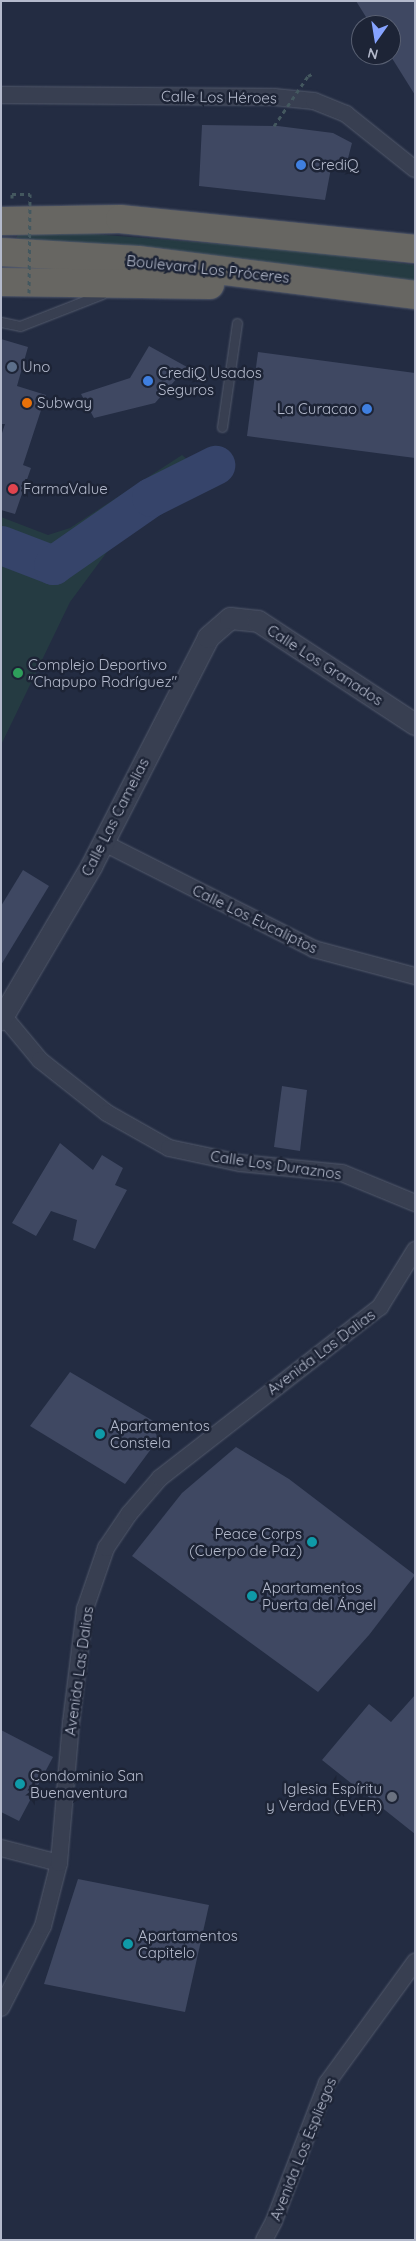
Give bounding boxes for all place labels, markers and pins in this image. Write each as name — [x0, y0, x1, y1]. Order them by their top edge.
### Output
place label: CrediQ — [311, 156, 359, 174]
marker: CrediQ — [295, 159, 307, 171]
place label: Uno — [22, 358, 50, 376]
marker: Uno — [6, 361, 18, 373]
place label: CrediQ Usados Seguros — [158, 363, 262, 398]
marker: CrediQ Usados Seguros — [142, 375, 154, 387]
place label: Subway — [37, 394, 92, 412]
marker: Subway — [21, 397, 33, 409]
place label: La Curacao — [277, 400, 357, 418]
marker: La Curacao — [361, 403, 373, 415]
place label: FarmaValue — [23, 480, 108, 498]
marker: FarmaValue — [7, 483, 19, 495]
place label: Complejo Deportivo "Chapupo Rodríguez" — [28, 655, 177, 690]
marker: Complejo Deportivo "Chapupo Rodríguez" — [12, 667, 24, 679]
place label: Apartamentos Constela — [110, 1416, 210, 1451]
marker: Apartamentos Constela — [94, 1428, 106, 1440]
place label: Peace Corps (Cuerpo de Paz) — [189, 1524, 302, 1559]
marker: Peace Corps (Cuerpo de Paz) — [306, 1536, 318, 1548]
place label: Apartamentos Puerta del Ángel — [262, 1578, 376, 1613]
marker: Apartamentos Puerta del Ángel — [246, 1590, 258, 1602]
place label: Condominio San Buenaventura — [30, 1766, 144, 1801]
marker: Condominio San Buenaventura — [14, 1778, 26, 1790]
place label: Iglesia Espíritu y Verdad (EVER) — [266, 1779, 382, 1814]
marker: Iglesia Espíritu y Verdad (EVER) — [386, 1791, 398, 1803]
place label: Apartamentos Capitelo — [138, 1926, 238, 1961]
marker: Apartamentos Capitelo — [122, 1938, 134, 1950]

